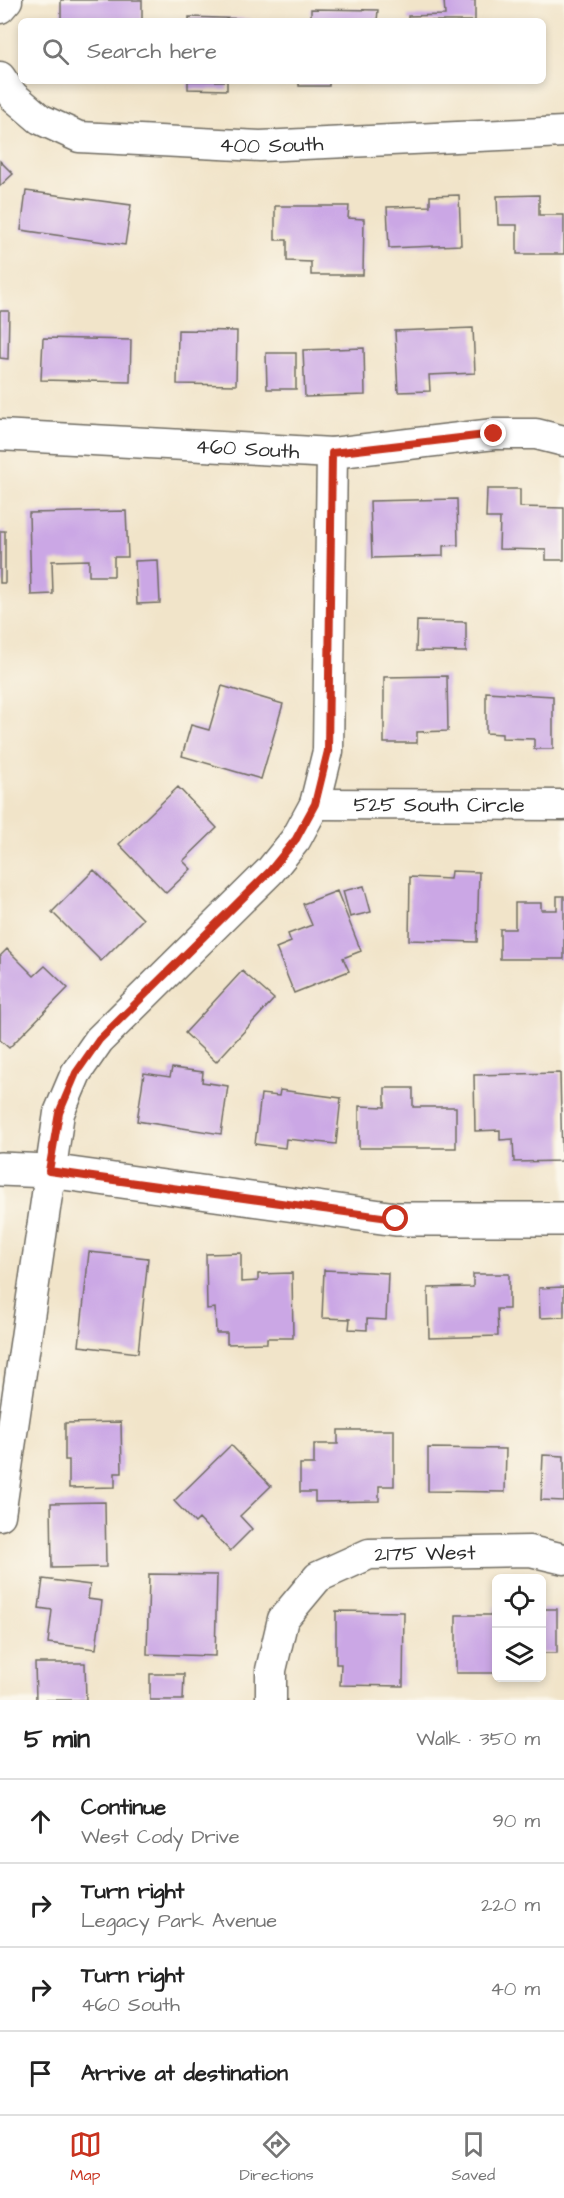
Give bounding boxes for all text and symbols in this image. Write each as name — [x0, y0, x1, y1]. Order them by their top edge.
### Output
search box — [18, 18, 546, 84]
icon: search — [39, 35, 72, 68]
text: Search here — [87, 36, 217, 67]
street label: 400 South — [219, 129, 325, 161]
route end — [480, 420, 506, 446]
street label: 460 South — [195, 432, 301, 466]
street label: 525 South Circle — [353, 790, 525, 820]
route start — [382, 1205, 408, 1231]
street label: 2175 West — [374, 1538, 476, 1569]
map controls — [492, 1574, 546, 1682]
button: locate — [492, 1574, 546, 1628]
button: layers — [492, 1628, 546, 1682]
text: 5 min — [24, 1721, 90, 1757]
text: Walk · 350 m — [416, 1725, 540, 1753]
text: Continue — [81, 1792, 166, 1823]
icon: ahead — [24, 1805, 57, 1838]
text: 90 m — [492, 1807, 540, 1835]
text: West Cody Drive — [81, 1823, 240, 1851]
text: Turn right — [81, 1876, 184, 1907]
icon: right — [24, 1889, 57, 1922]
text: 220 m — [481, 1891, 540, 1919]
text: Legacy Park Avenue — [81, 1907, 277, 1935]
text: Turn right — [81, 1960, 184, 1991]
icon: right — [24, 1973, 57, 2006]
text: 40 m — [490, 1975, 540, 2003]
text: 460 South — [81, 1991, 180, 2019]
icon: arrive — [24, 2057, 57, 2090]
text: Arrive at destination — [81, 2058, 288, 2089]
tab: Map — [69, 2128, 102, 2186]
tab: Directions — [240, 2128, 314, 2186]
tab: Saved — [452, 2128, 495, 2186]

